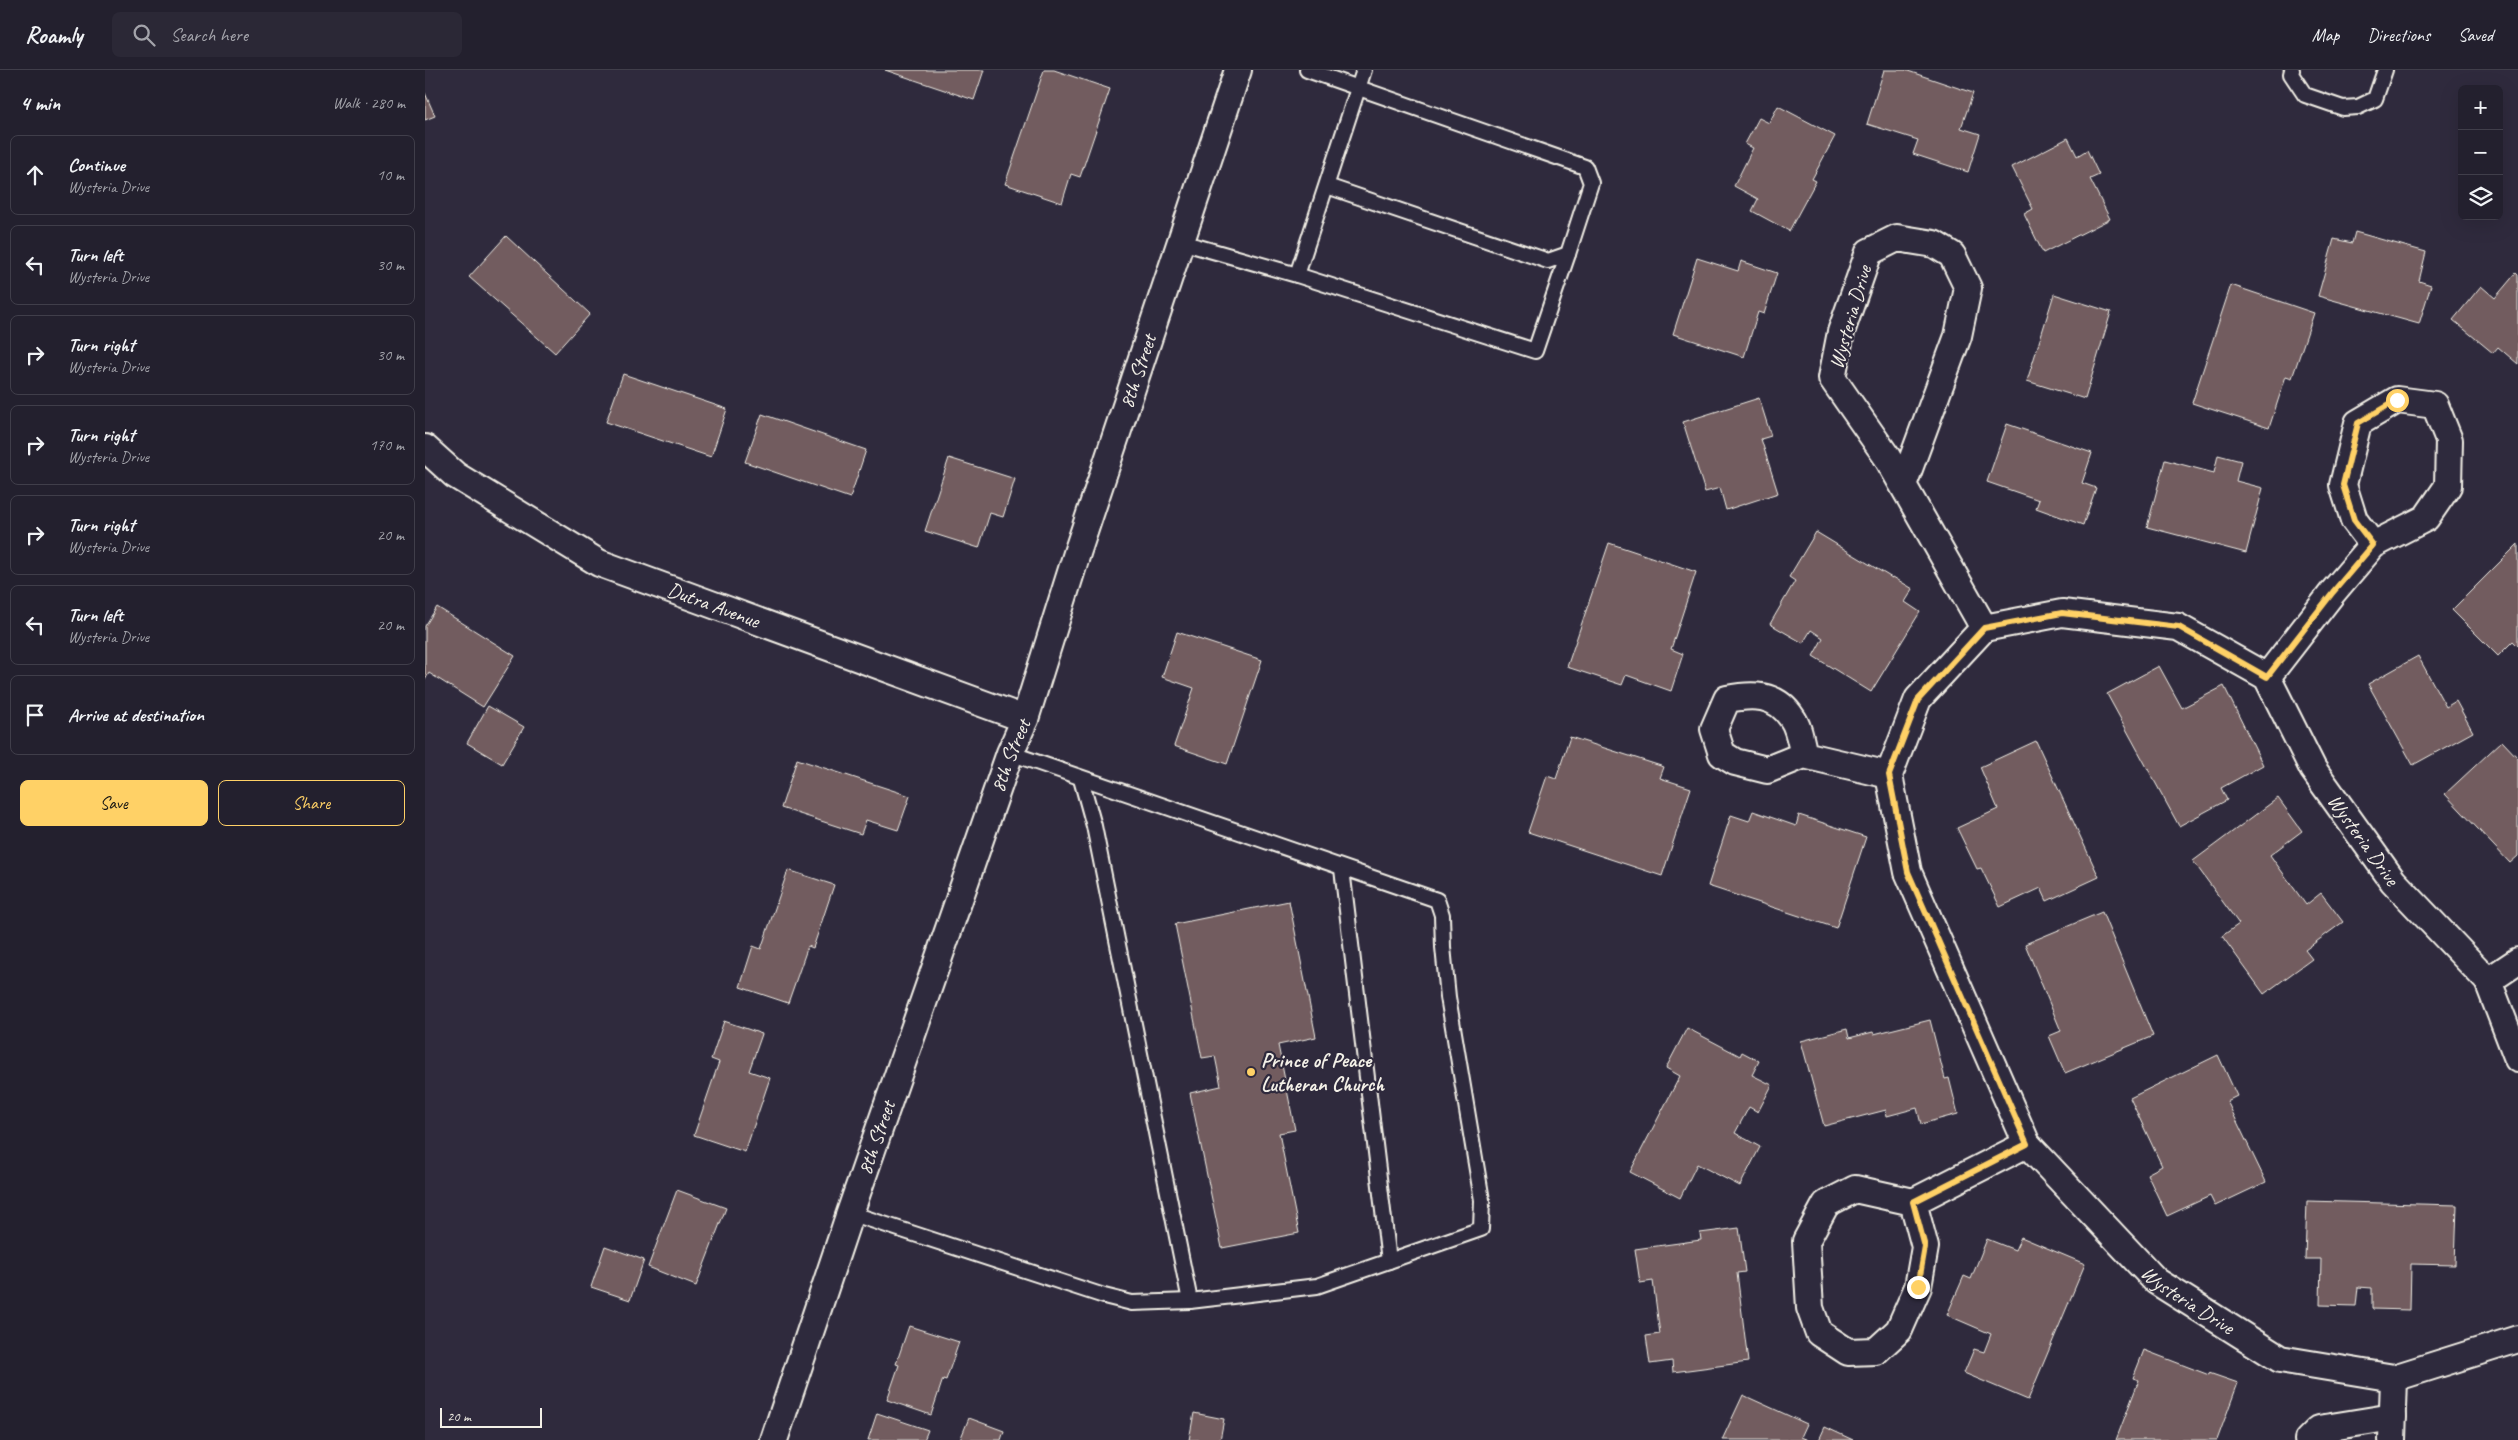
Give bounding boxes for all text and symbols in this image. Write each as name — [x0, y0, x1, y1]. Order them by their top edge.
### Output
search box — [112, 12, 462, 57]
text: Roamly — [25, 20, 82, 50]
icon: search — [130, 21, 158, 49]
text: Search here — [170, 23, 248, 47]
text: Map — [2312, 24, 2339, 46]
text: Directions — [2367, 24, 2430, 46]
text: Saved — [2458, 24, 2493, 46]
map controls — [2458, 85, 2503, 220]
button: + — [2458, 85, 2503, 130]
text: 4 min — [20, 90, 60, 116]
text: Walk · 280 m — [333, 93, 405, 113]
button: − — [2458, 130, 2503, 175]
text: Continue — [68, 153, 125, 177]
icon: ahead — [21, 161, 49, 189]
text: 10 m — [377, 165, 404, 185]
button: layers — [2458, 175, 2503, 220]
text: Wysteria Drive — [68, 177, 149, 197]
text: Turn left — [68, 243, 123, 267]
icon: left — [21, 251, 49, 279]
text: 30 m — [377, 255, 404, 275]
street label: Wysteria Drive — [1823, 261, 1877, 372]
text: Wysteria Drive — [68, 267, 149, 287]
street label: 8th Street — [1113, 329, 1163, 412]
text: Turn right — [68, 333, 135, 357]
icon: right — [21, 341, 49, 369]
text: 30 m — [377, 345, 404, 365]
text: Wysteria Drive — [68, 357, 149, 377]
route start — [2386, 389, 2409, 412]
text: Turn right — [68, 423, 135, 447]
icon: right — [21, 431, 49, 459]
text: 170 m — [370, 435, 404, 455]
text: Wysteria Drive — [68, 447, 149, 467]
text: Turn right — [68, 513, 135, 537]
icon: right — [21, 521, 49, 549]
text: 20 m — [377, 525, 404, 545]
text: Wysteria Drive — [68, 537, 149, 557]
street label: Dutra Avenue — [664, 576, 764, 634]
text: Turn left — [68, 603, 123, 627]
icon: left — [21, 611, 49, 639]
text: 20 m — [377, 615, 404, 635]
text: Wysteria Drive — [68, 627, 149, 647]
icon: arrive — [21, 701, 49, 729]
text: Arrive at destination — [68, 703, 204, 727]
street label: 8th Street — [984, 713, 1037, 796]
button: Save — [20, 780, 208, 826]
button: Share — [218, 780, 405, 826]
street label: Wysteria Drive — [2322, 789, 2406, 891]
place label: Prince of Peace Lutheran Church — [1261, 1047, 1385, 1097]
marker: Prince of Peace Lutheran Church — [1245, 1066, 1257, 1078]
street label: 8th Street — [851, 1096, 902, 1178]
street label: Wysteria Drive — [2135, 1260, 2240, 1341]
route end — [1907, 1276, 1930, 1299]
scale bar — [440, 1405, 543, 1428]
text: 20 m — [447, 1408, 471, 1425]

